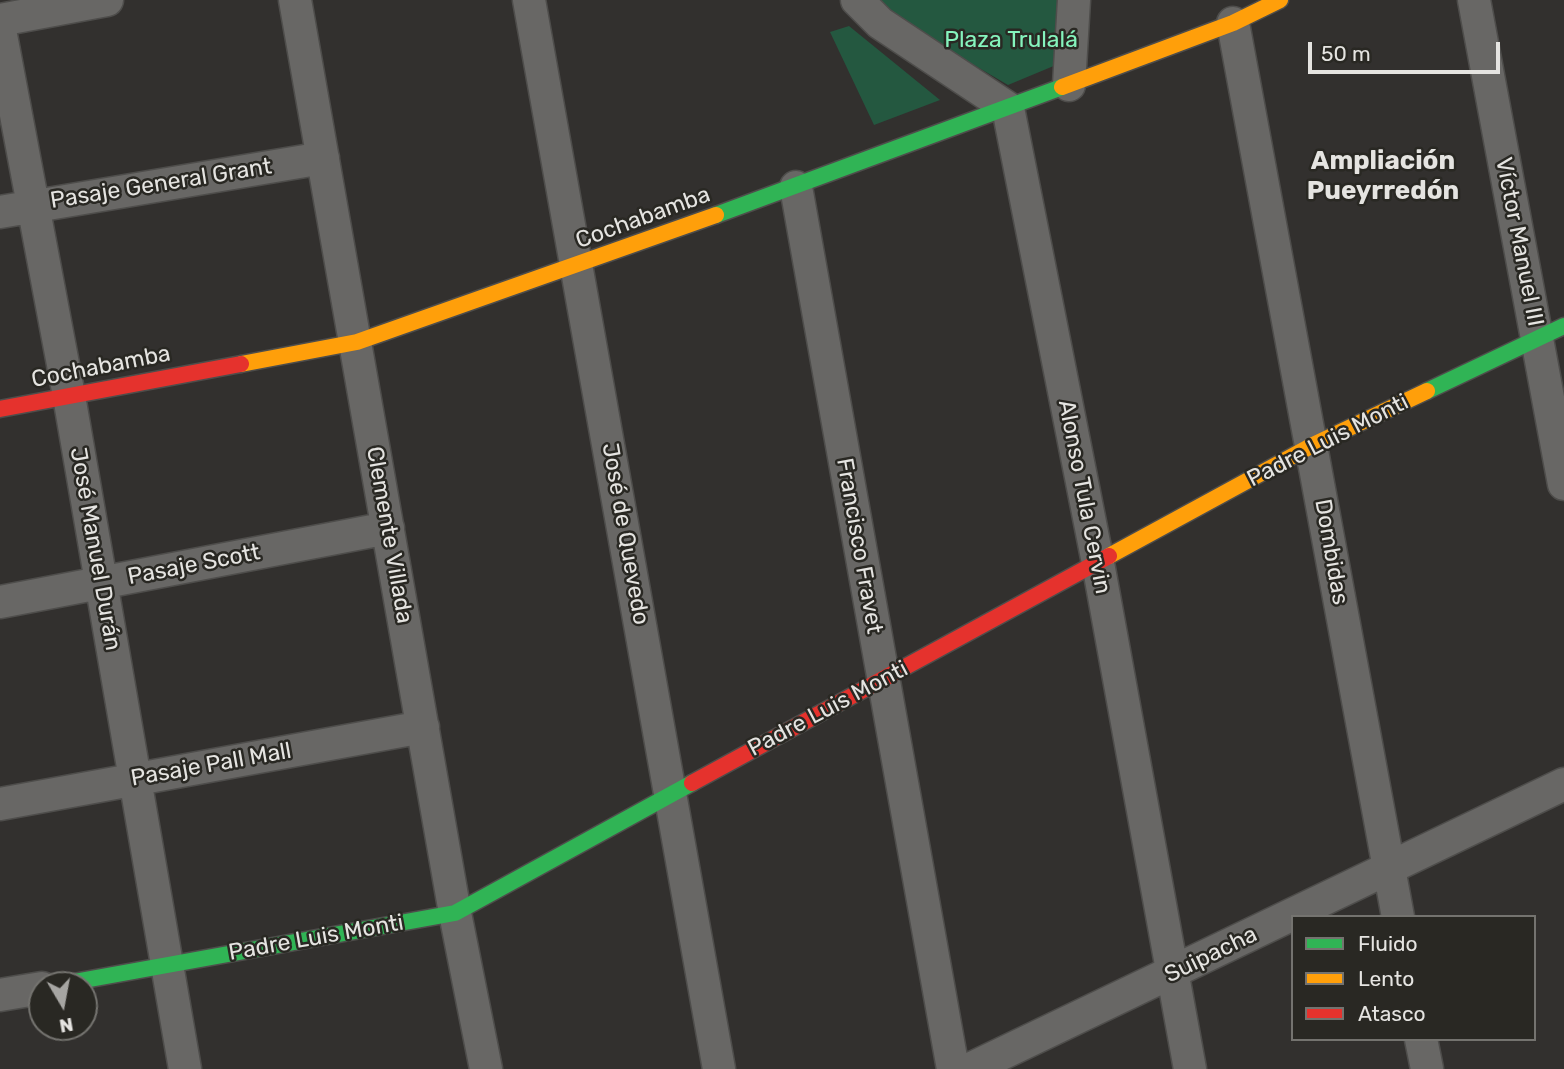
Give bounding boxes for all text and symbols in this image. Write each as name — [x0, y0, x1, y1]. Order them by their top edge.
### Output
park label: Plaza Trulalá — [944, 26, 1078, 54]
scale bar — [1312, 28, 1504, 72]
text: 50 m — [1321, 41, 1371, 66]
district label: Ampliación Pueyrredón — [1307, 145, 1459, 206]
street label: Pasaje General Grant — [48, 153, 274, 215]
street label: Víctor Manuel III — [1489, 155, 1549, 329]
street label: Cochabamba — [572, 181, 714, 255]
street label: Cochabamba — [29, 340, 173, 394]
street label: Padre Luis Monti — [1243, 389, 1413, 493]
street label: Alonso Tula Cervin — [1052, 398, 1116, 596]
street label: José de Quevedo — [595, 441, 655, 627]
street label: Clemente Villada — [360, 444, 418, 626]
street label: José Manuel Durán — [64, 445, 126, 653]
street label: Francisco Fravet — [830, 456, 888, 636]
street label: Dombidas — [1308, 497, 1354, 607]
street label: Pasaje Scott — [125, 539, 263, 591]
street label: Padre Luis Monti — [743, 655, 913, 763]
street label: Pasaje Pall Mall — [129, 737, 293, 793]
street label: Padre Luis Monti — [226, 909, 406, 967]
legend — [1291, 915, 1536, 1041]
street label: Suipacha — [1160, 921, 1262, 989]
text: Fluido — [1358, 931, 1418, 956]
text: Lento — [1358, 966, 1414, 991]
north arrow — [28, 971, 98, 1041]
text: Atasco — [1358, 1001, 1426, 1026]
text: N — [58, 1013, 75, 1038]

